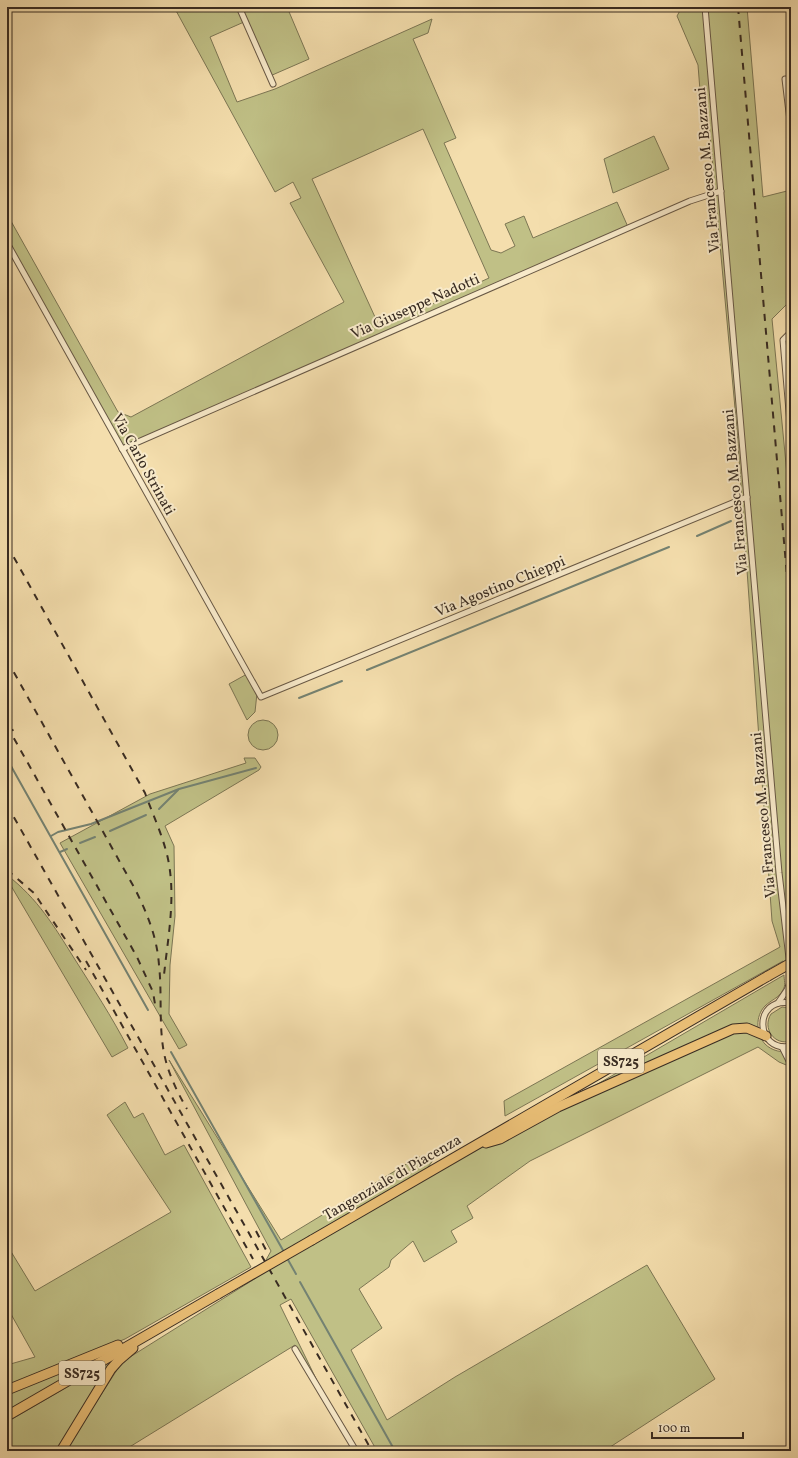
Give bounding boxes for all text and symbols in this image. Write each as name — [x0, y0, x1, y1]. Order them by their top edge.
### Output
street label: Via Francesco M. Bazzani — [691, 86, 726, 254]
street label: Via Giuseppe Nadotti — [348, 269, 483, 345]
street label: Via Francesco M. Bazzani — [719, 408, 754, 576]
street label: Via Carlo Strinati — [106, 410, 179, 520]
street label: Via Agostino Chieppi — [432, 552, 569, 623]
street label: Via Francesco M. Bazzani — [747, 731, 782, 899]
road number: SS725 — [598, 1049, 644, 1073]
street label: Tangenziale di Piacenza — [320, 1130, 466, 1227]
road number: SS725 — [59, 1361, 105, 1385]
scale bar — [652, 1414, 743, 1440]
text: 100 m — [658, 1421, 691, 1437]

